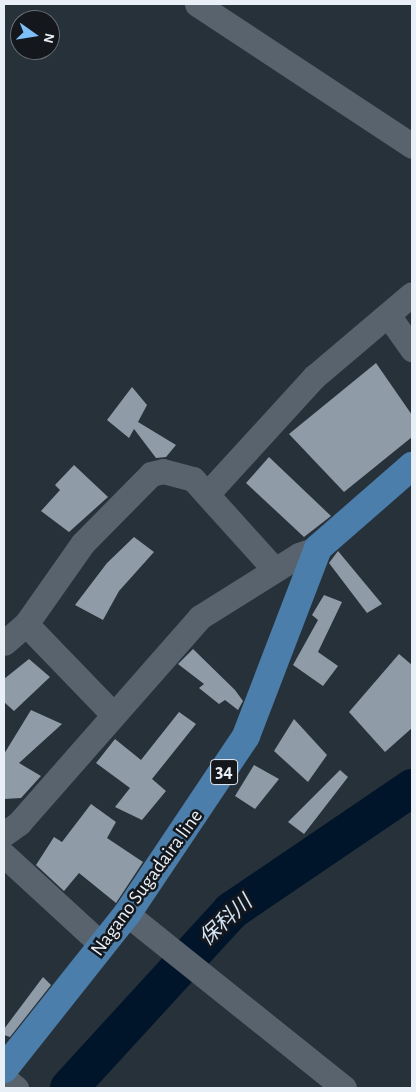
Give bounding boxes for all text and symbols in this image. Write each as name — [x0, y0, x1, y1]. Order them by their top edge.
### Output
north arrow — [10, 10, 60, 60]
text: N — [41, 32, 57, 44]
road number: 34 — [209, 756, 239, 789]
street label: Nagano Sugadaira line — [86, 805, 208, 961]
water label: 保科川 — [194, 890, 258, 952]

